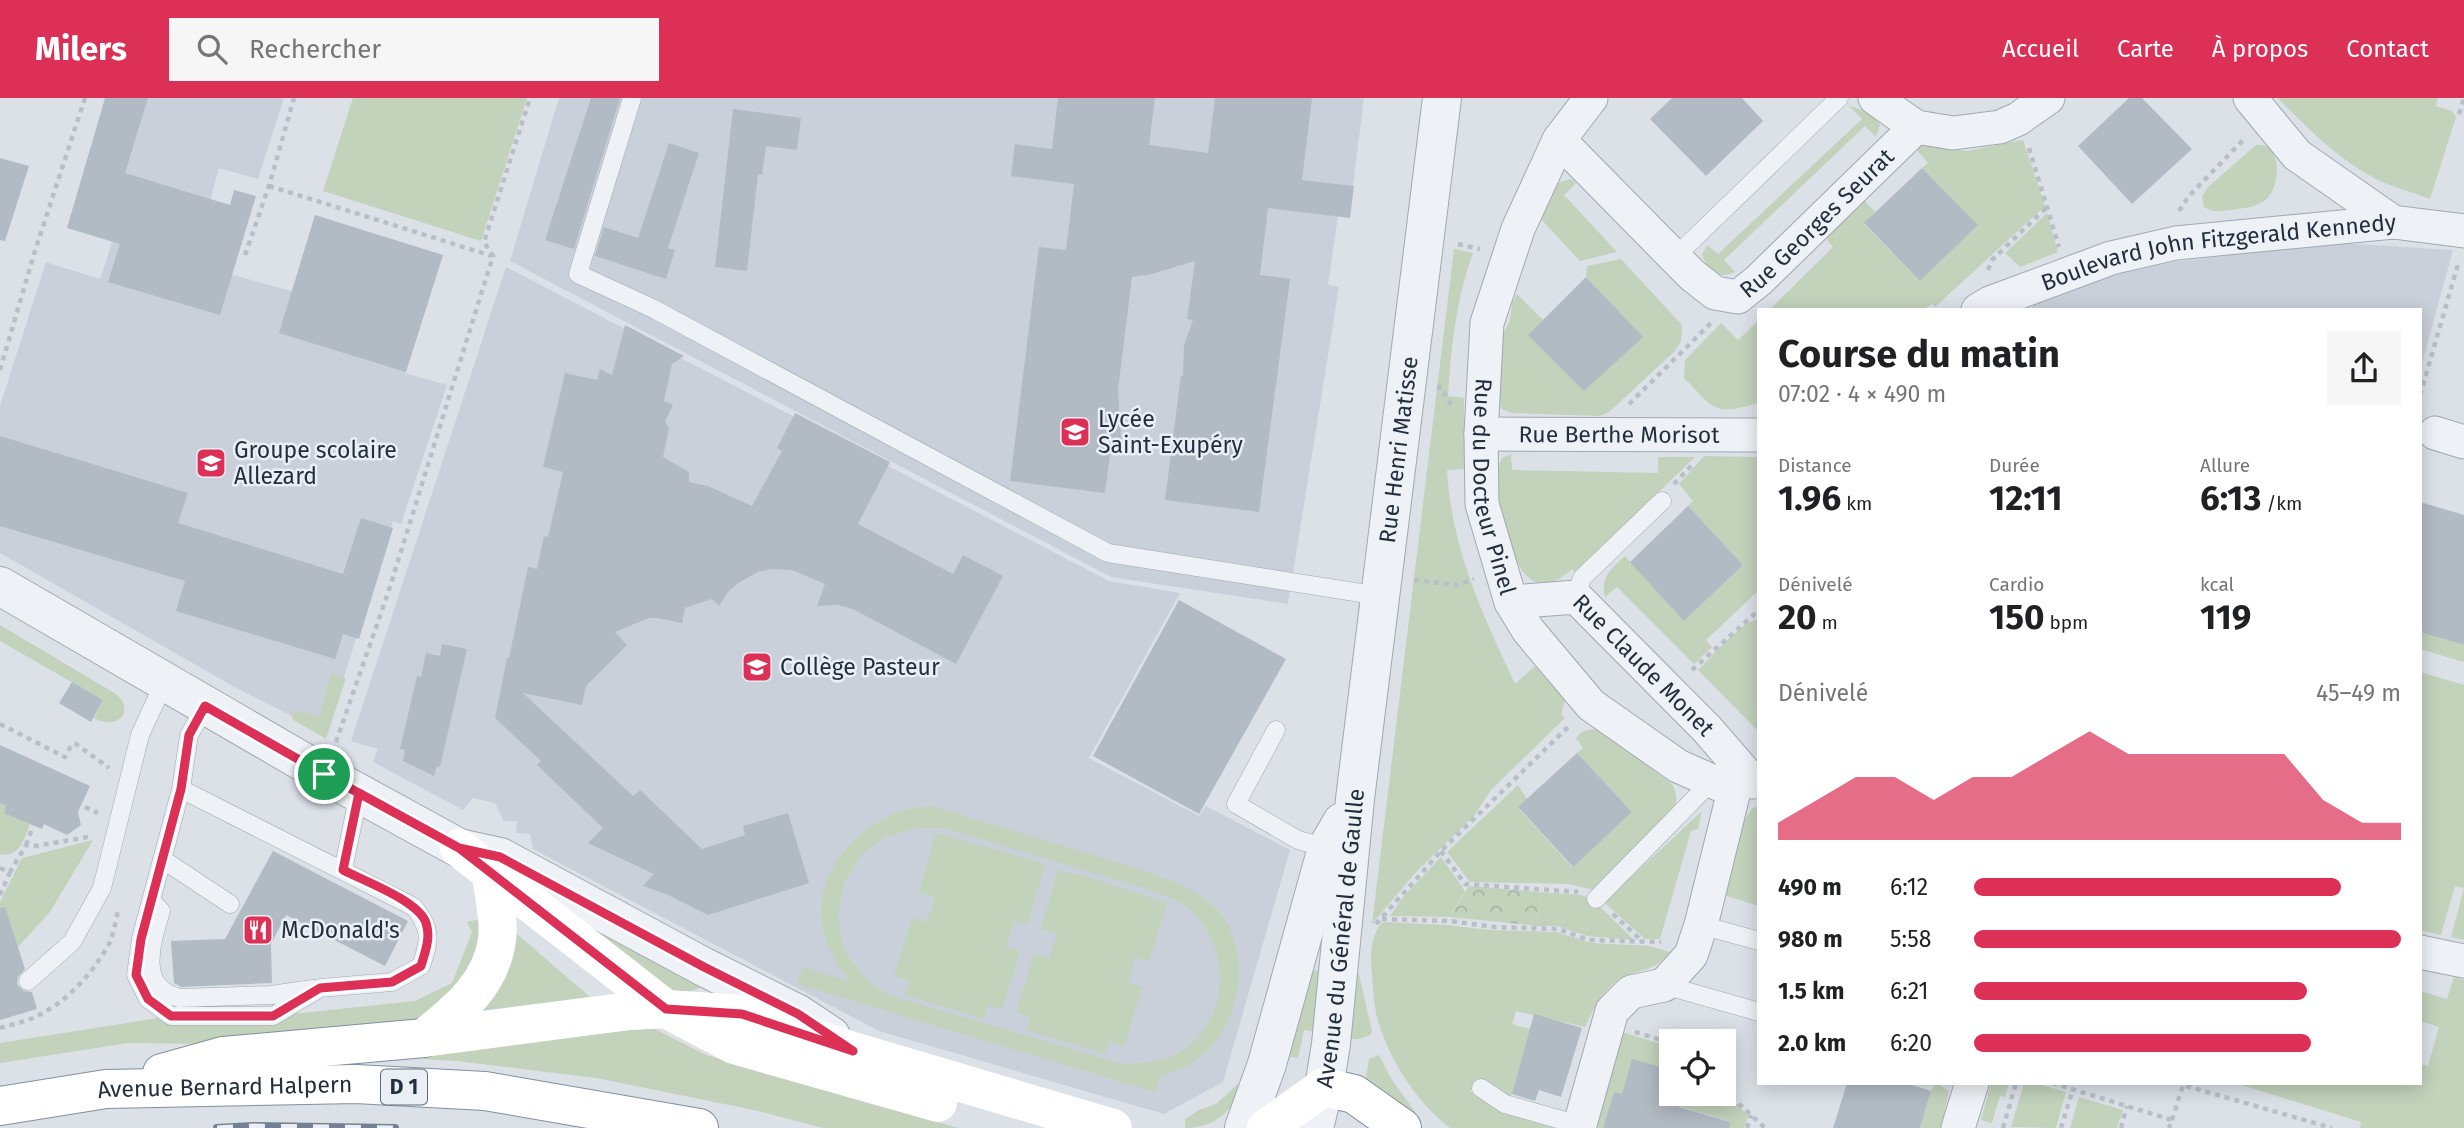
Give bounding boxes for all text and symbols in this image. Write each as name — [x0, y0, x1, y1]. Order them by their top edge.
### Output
search box — [169, 18, 659, 81]
text: Milers — [35, 29, 127, 69]
icon: search — [193, 30, 231, 68]
text: Rechercher — [249, 34, 381, 65]
text: Accueil — [2002, 35, 2079, 63]
text: Carte — [2117, 35, 2174, 63]
text: À propos — [2212, 35, 2308, 63]
text: Contact — [2346, 35, 2429, 63]
street label: Rue Georges Seurat — [1734, 142, 1900, 304]
street label: Boulevard John Fitzgerald Kennedy — [2037, 208, 2398, 297]
text: Course du matin — [1778, 331, 2060, 377]
button: share — [2327, 331, 2401, 405]
street label: Rue Henri Matisse — [1373, 355, 1424, 545]
street label: Rue du Docteur Pinel — [1467, 377, 1522, 598]
text: 07:02 · 4 × 490 m — [1778, 380, 1946, 408]
place label: Lycée Saint-Exupéry — [1098, 405, 1243, 459]
school or university icon: Lycée Saint-Exupéry — [1058, 415, 1092, 449]
street label: Rue Berthe Morisot — [1518, 420, 1720, 449]
place label: Groupe scolaire Allezard — [234, 436, 397, 490]
school or university icon: Groupe scolaire Allezard — [194, 446, 228, 480]
text: Distance — [1778, 454, 1852, 477]
text: Durée — [1989, 454, 2040, 477]
text: Allure — [2200, 454, 2250, 477]
text: 1.96 — [1778, 477, 1841, 519]
text: 12:11 — [1989, 477, 2062, 519]
text: 6:13 — [2200, 477, 2261, 519]
text: km — [1841, 492, 1872, 515]
text: /km — [2261, 492, 2302, 515]
text: Dénivelé — [1778, 573, 1853, 596]
text: Cardio — [1989, 573, 2044, 596]
text: kcal — [2200, 573, 2234, 596]
street label: Rue Claude Monet — [1567, 588, 1721, 742]
text: 20 — [1778, 596, 1817, 638]
text: 150 — [1989, 596, 2044, 638]
text: 119 — [2200, 596, 2251, 638]
text: m — [1817, 611, 1838, 634]
text: bpm — [2044, 611, 2088, 634]
school or university icon: Collège Pasteur — [740, 650, 774, 684]
place label: Collège Pasteur — [780, 653, 940, 681]
text: Dénivelé — [1778, 679, 1868, 707]
text: 45–49 m — [2316, 679, 2401, 707]
pin — [294, 744, 354, 804]
icon: arrive — [305, 755, 343, 793]
street label: Avenue du Général de Gaulle — [1310, 787, 1370, 1090]
text: 490 m — [1778, 873, 1842, 901]
text: 6:12 — [1890, 873, 1928, 901]
restaurant icon: McDonald's — [241, 913, 275, 947]
place label: McDonald's — [281, 916, 400, 944]
text: 980 m — [1778, 925, 1843, 953]
text: 5:58 — [1890, 925, 1931, 953]
text: 1.5 km — [1778, 977, 1844, 1005]
text: 6:21 — [1890, 977, 1929, 1005]
map controls — [1659, 1029, 1736, 1106]
button: locate — [1659, 1029, 1736, 1106]
text: 2.0 km — [1778, 1029, 1846, 1057]
text: 6:20 — [1890, 1029, 1932, 1057]
street label: Avenue Bernard Halpern — [95, 1070, 353, 1104]
road number: D 1 — [381, 1070, 427, 1104]

